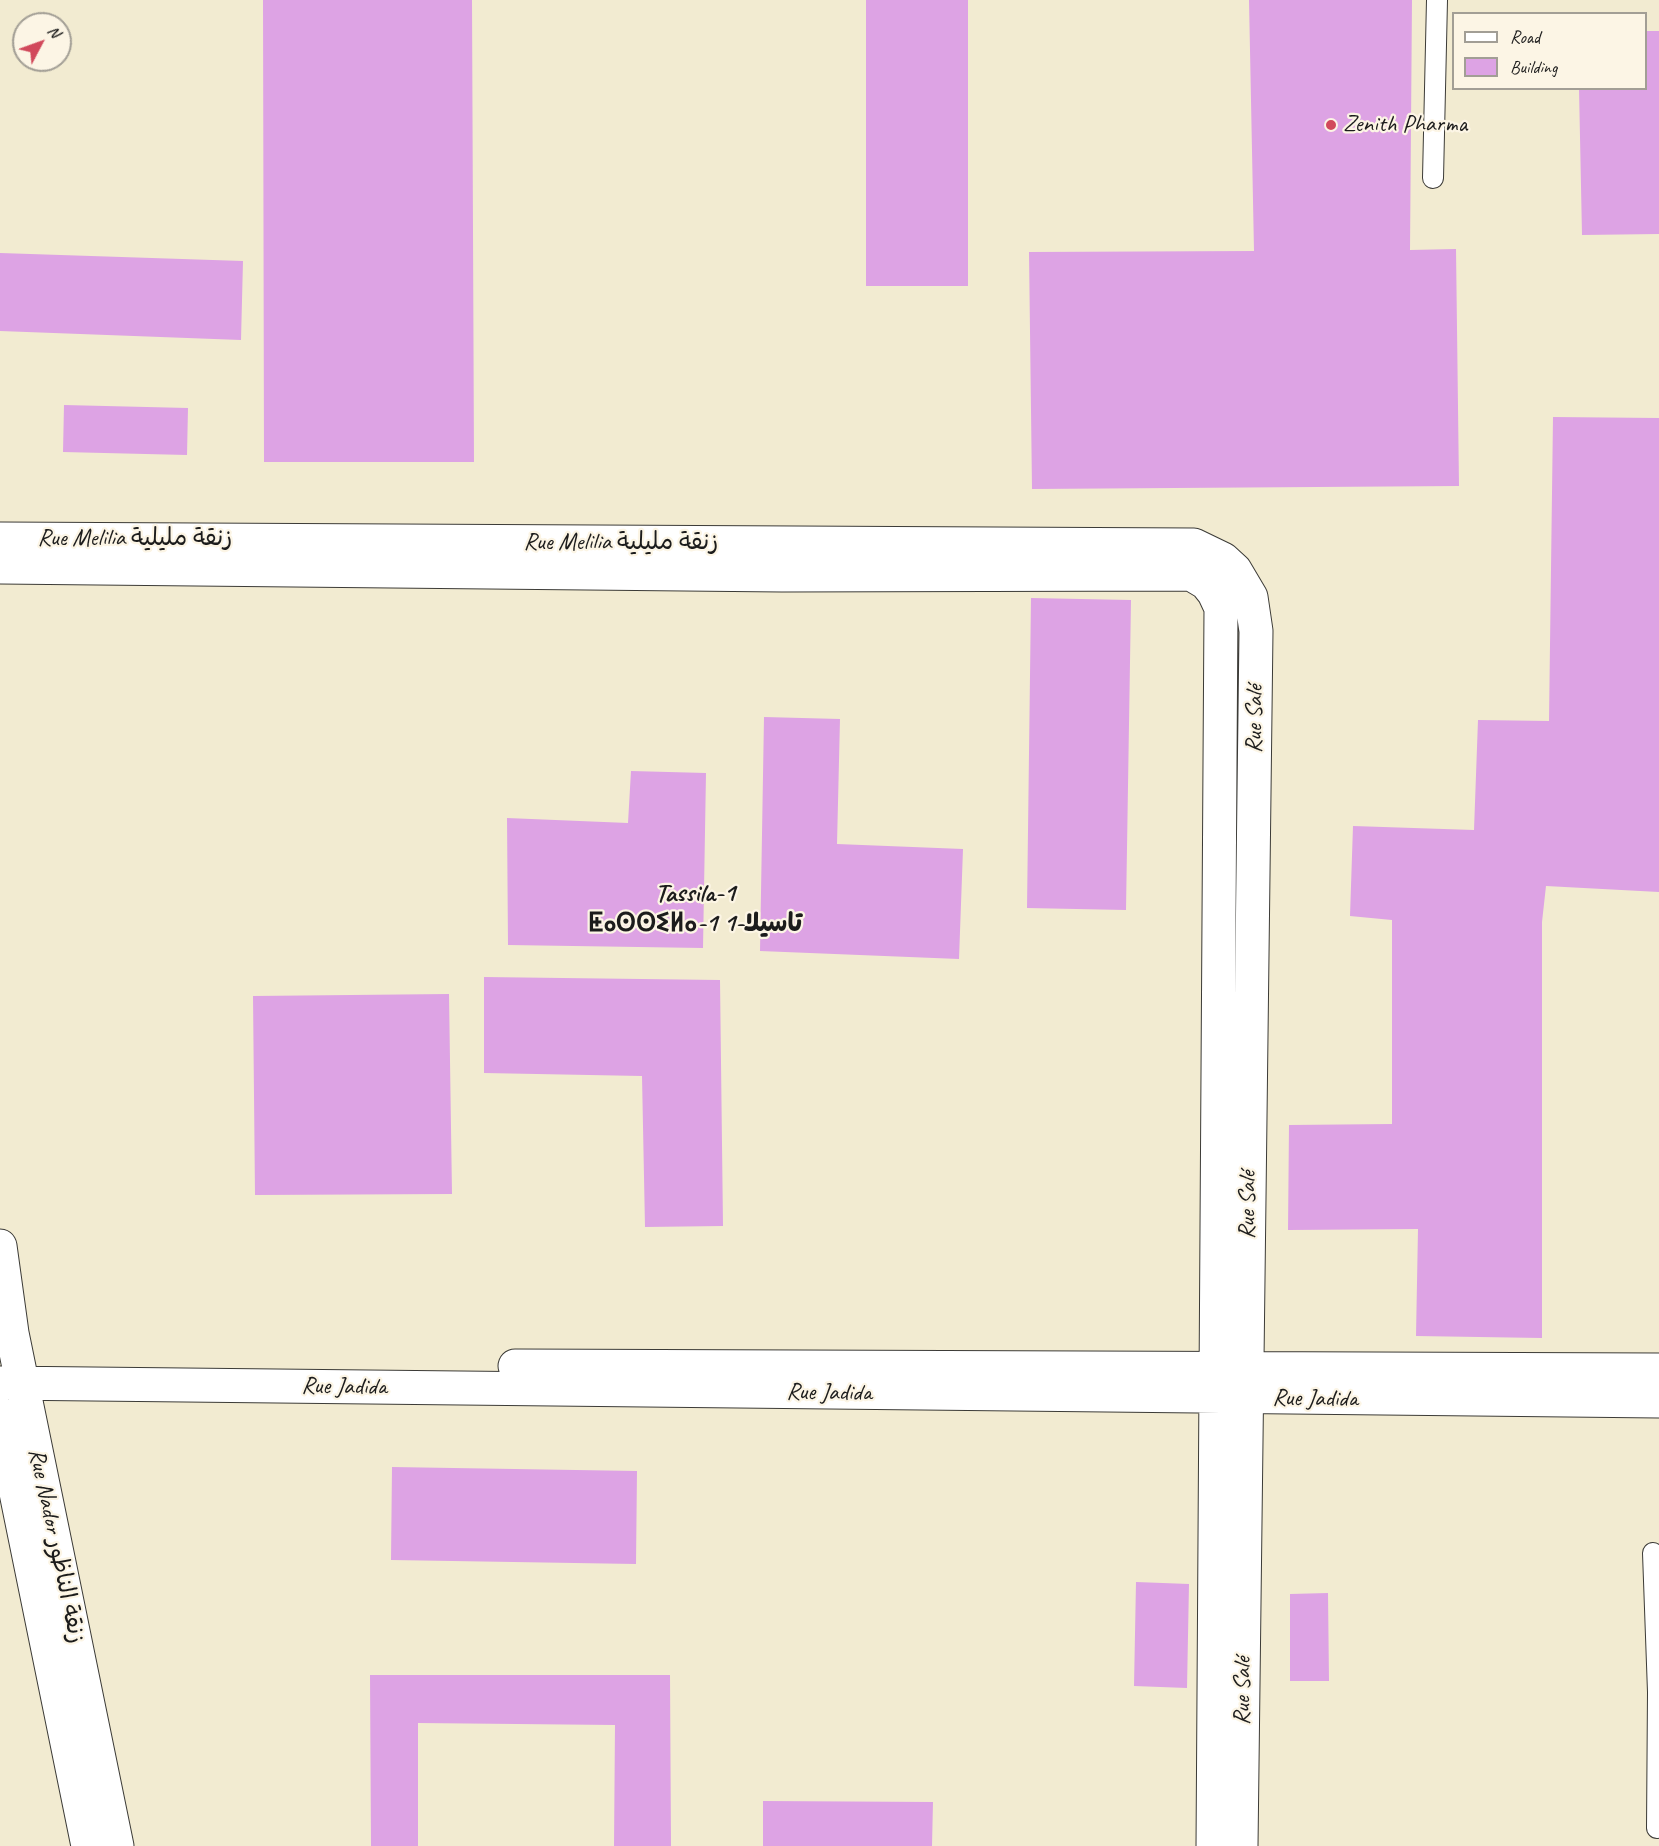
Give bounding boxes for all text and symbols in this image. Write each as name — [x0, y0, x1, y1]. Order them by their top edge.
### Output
north arrow — [12, 12, 72, 72]
legend — [1452, 12, 1647, 90]
text: N — [43, 21, 65, 42]
text: Road — [1510, 26, 1540, 48]
text: Building — [1510, 56, 1557, 78]
place label: Zenith Pharma — [1343, 111, 1467, 139]
marker: Zenith Pharma — [1324, 118, 1338, 132]
street label: Rue Melilia زنقة مليلية — [38, 525, 232, 553]
street label: Rue Melilia زنقة مليلية — [524, 529, 718, 557]
street label: Rue Salé — [1240, 685, 1270, 753]
district label: Tassila-1 ⵟⴰⵙⵙⵉⵍⴰ-1 1-تاسيلا — [588, 878, 802, 940]
street label: Rue Salé — [1233, 1171, 1263, 1239]
street label: Rue Jadida — [301, 1372, 387, 1402]
street label: Rue Jadida — [786, 1378, 872, 1408]
street label: Rue Jadida — [1272, 1384, 1358, 1414]
street label: Rue Nador زنقة الناظور — [21, 1446, 91, 1646]
street label: Rue Salé — [1228, 1657, 1258, 1725]

